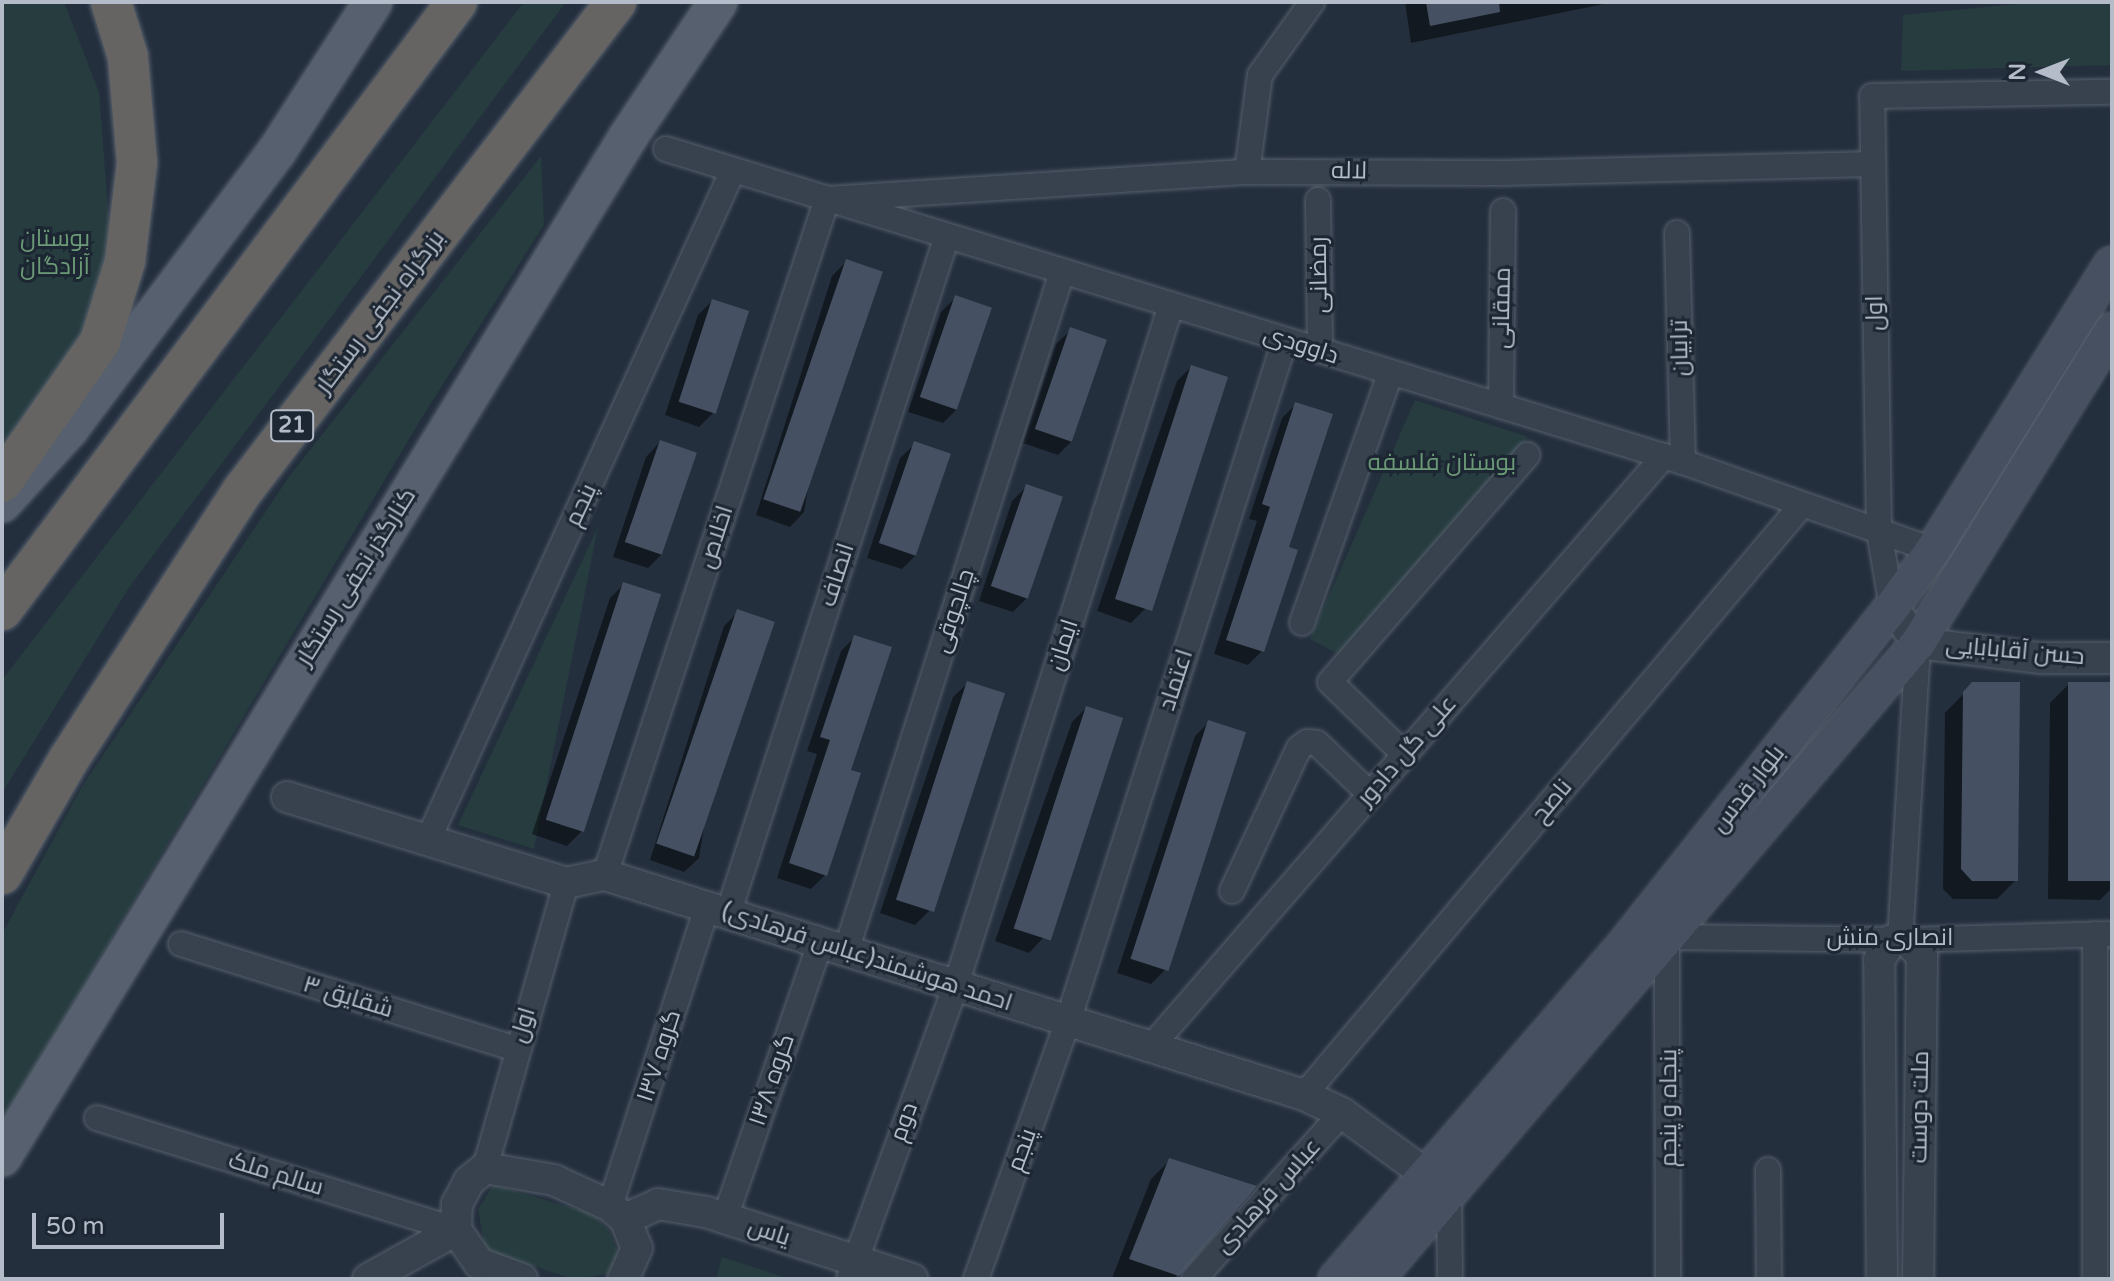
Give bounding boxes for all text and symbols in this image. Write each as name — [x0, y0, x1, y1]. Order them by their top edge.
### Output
north arrow — [2002, 32, 2082, 112]
text: N — [2005, 63, 2031, 81]
street label: لاله — [1331, 156, 1367, 186]
park label: بوستان آزادگان — [20, 225, 90, 281]
street label: بزرگراه نجفی رستگار — [309, 225, 451, 399]
street label: رمضانی — [1304, 236, 1334, 314]
street label: ممقانی — [1487, 267, 1517, 349]
street label: اول — [1860, 295, 1890, 331]
street label: داوودی — [1260, 319, 1342, 371]
street label: ترابیان — [1665, 319, 1695, 377]
road number: 21 — [270, 408, 314, 444]
park label: بوستان فلسفه — [1368, 449, 1516, 477]
street label: پنجم — [559, 479, 603, 531]
street label: کنارگذر نجفی رستگار — [290, 483, 422, 671]
street label: اخلاص — [692, 502, 740, 572]
street label: انصاف — [813, 540, 861, 610]
street label: چالچوقی — [927, 565, 981, 657]
street label: ایمان — [1041, 616, 1085, 674]
street label: حسن آقابابایی — [1944, 631, 2086, 671]
street label: اعتماد — [1153, 646, 1199, 714]
street label: علی گل دادور — [1351, 690, 1463, 812]
street label: بلوار قدس — [1705, 740, 1791, 838]
street label: ناصح — [1525, 773, 1579, 829]
street label: احمد هوشمند(عباس فرهادی) — [718, 896, 1016, 1018]
street label: انصاری منش — [1827, 924, 1953, 952]
street label: شقایق ۳ — [300, 970, 396, 1024]
street label: اول — [504, 1004, 542, 1046]
street label: گروه ۱۳۷ — [631, 1006, 687, 1106]
street label: گروه ۱۳۸ — [743, 1030, 801, 1130]
street label: پنجاه و پنجم — [1655, 1049, 1683, 1167]
street label: ملت دوست — [1905, 1050, 1935, 1164]
street label: دوم — [884, 1098, 924, 1146]
street label: پنجم — [1001, 1125, 1043, 1175]
street label: عباس فرهادی — [1209, 1133, 1327, 1259]
street label: سالم ملک — [225, 1146, 327, 1202]
scale bar — [36, 1197, 228, 1247]
text: 50 m — [46, 1212, 104, 1241]
street label: یاس — [744, 1212, 794, 1252]

